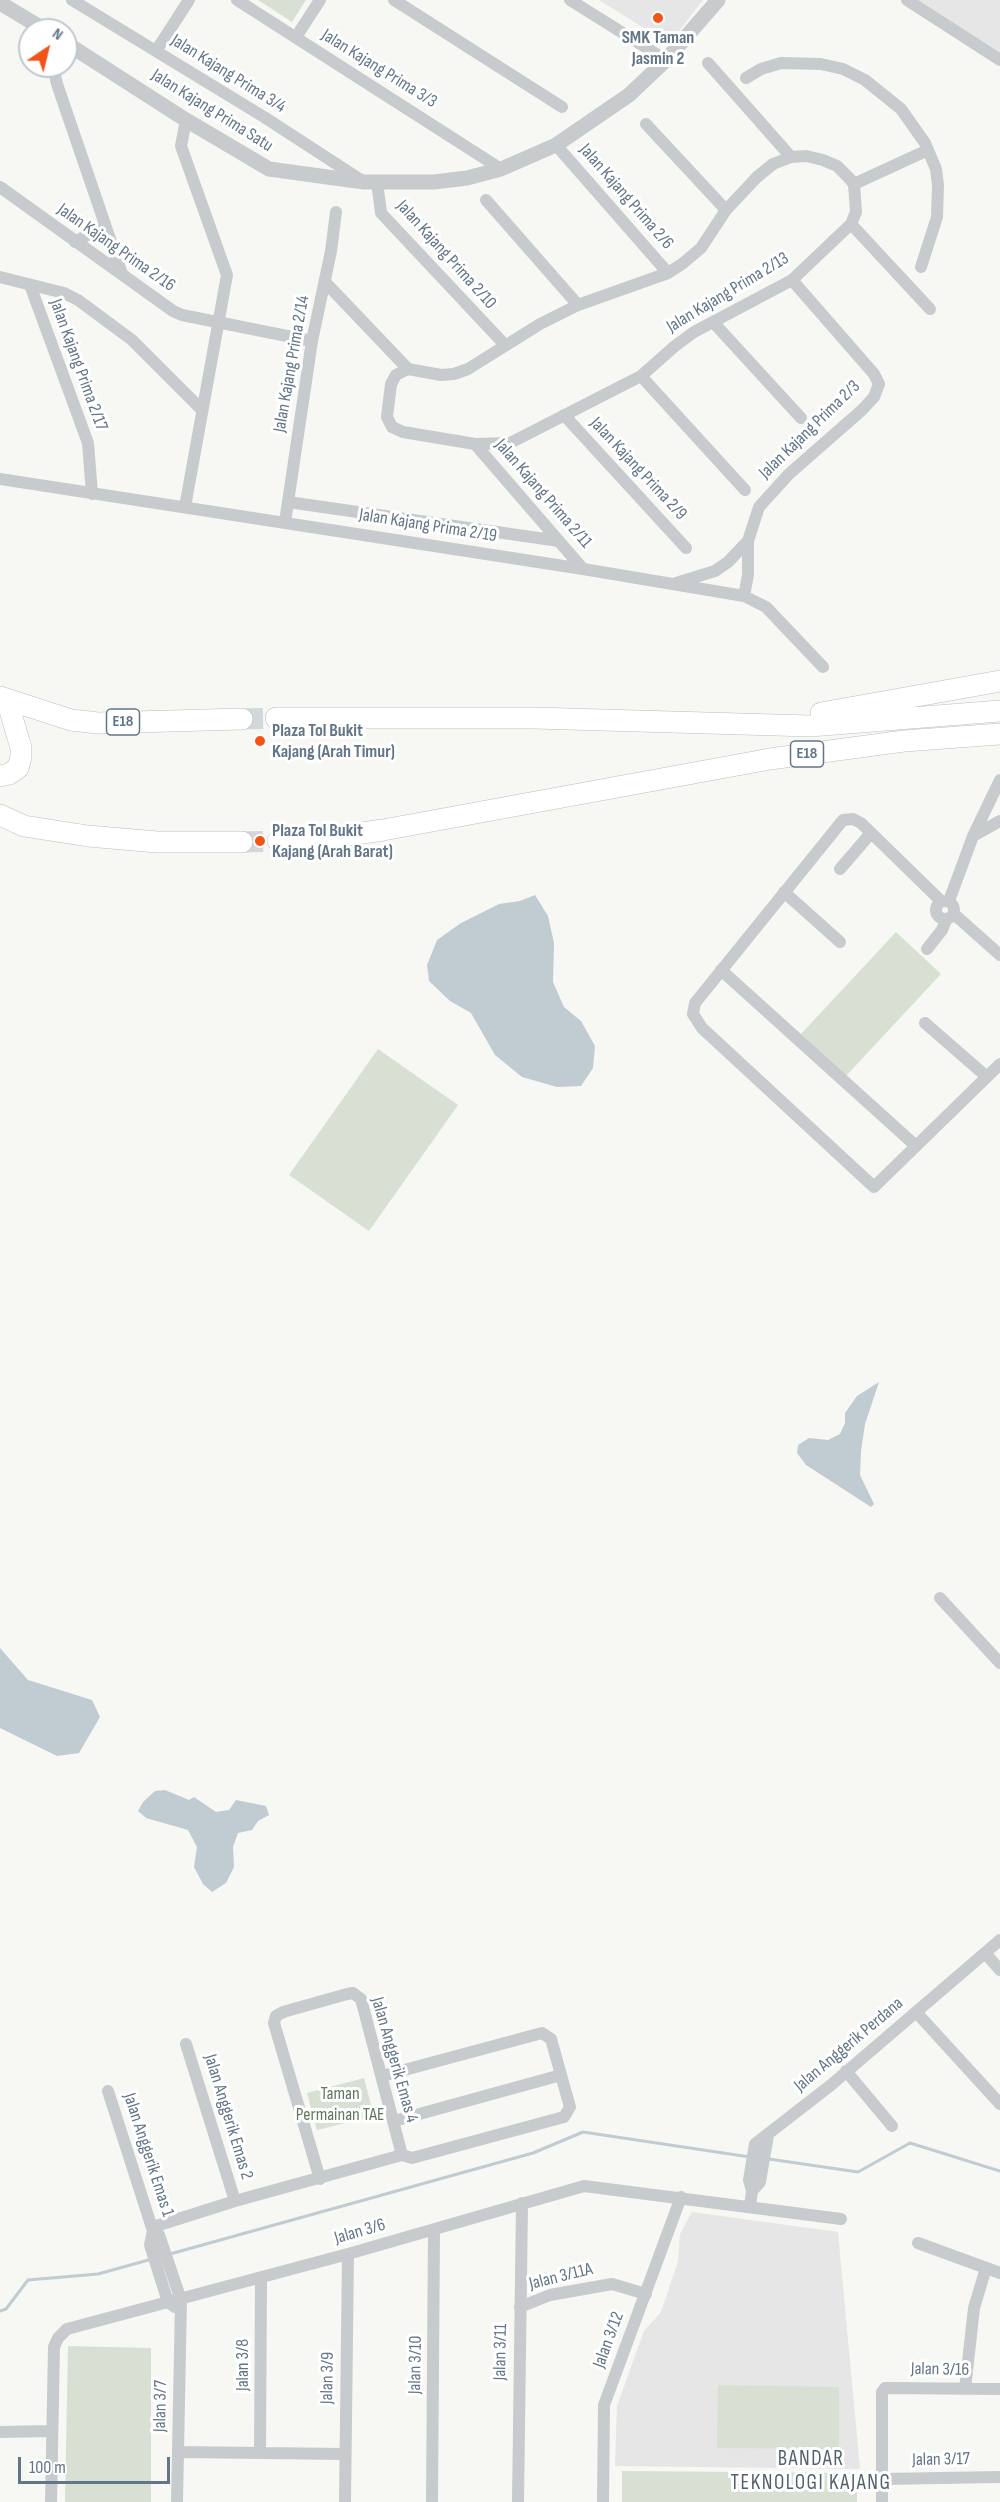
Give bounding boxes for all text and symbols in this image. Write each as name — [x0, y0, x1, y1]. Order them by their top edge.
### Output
marker: SMK Taman Jasmin 2 — [651, 11, 665, 25]
north arrow — [18, 18, 78, 78]
text: N — [49, 24, 66, 45]
street label: Jalan Kajang Prima 3/3 — [317, 25, 441, 113]
place label: SMK Taman Jasmin 2 — [622, 27, 694, 70]
street label: Jalan Kajang Prima 3/4 — [167, 30, 289, 118]
street label: Jalan Kajang Prima Satu — [147, 65, 277, 157]
street label: Jalan Kajang Prima 2/6 — [574, 140, 678, 254]
street label: Jalan Kajang Prima 2/10 — [391, 196, 501, 314]
street label: Jalan Kajang Prima 2/16 — [53, 199, 179, 297]
street label: Jalan Kajang Prima 2/13 — [663, 248, 793, 338]
street label: Jalan Kajang Prima 2/14 — [269, 294, 315, 434]
street label: Jalan Kajang Prima 2/17 — [44, 296, 112, 434]
street label: Jalan Kajang Prima 2/3 — [755, 376, 865, 484]
street label: Jalan Kajang Prima 2/9 — [585, 413, 691, 525]
street label: Jalan Kajang Prima 2/11 — [490, 435, 596, 553]
street label: Jalan Kajang Prima 2/19 — [358, 504, 498, 548]
road number: E18 — [106, 709, 140, 735]
place label: Plaza Tol Bukit Kajang (Arah Timur) — [272, 720, 395, 762]
marker: Plaza Tol Bukit Kajang (Arah Timur) — [253, 734, 267, 748]
road number: E18 — [790, 741, 824, 767]
place label: Plaza Tol Bukit Kajang (Arah Barat) — [272, 820, 393, 862]
marker: Plaza Tol Bukit Kajang (Arah Barat) — [253, 834, 267, 848]
street label: Jalan Anggerik Perdana — [790, 1993, 908, 2097]
street label: Jalan Anggerik Emas 4 — [366, 1995, 422, 2125]
street label: Jalan Anggerik Emas 2 — [199, 2052, 257, 2182]
park label: Taman Permainan TAE — [296, 2083, 384, 2126]
street label: Jalan Anggerik Emas 1 — [118, 2091, 178, 2219]
street label: Jalan 3/6 — [332, 2214, 388, 2250]
street label: Jalan 3/11A — [527, 2259, 595, 2295]
street label: Jalan 3/12 — [589, 2309, 629, 2371]
street label: Jalan 3/11 — [490, 2323, 512, 2381]
street label: Jalan 3/10 — [405, 2336, 427, 2394]
street label: Jalan 3/8 — [232, 2339, 254, 2391]
street label: Jalan 3/9 — [317, 2352, 339, 2404]
street label: Jalan 3/16 — [911, 2359, 969, 2381]
street label: Jalan 3/7 — [150, 2380, 172, 2432]
scale bar — [21, 2445, 172, 2483]
district label: BANDAR TEKNOLOGI KAJANG — [731, 2447, 891, 2497]
street label: Jalan 3/17 — [912, 2449, 970, 2471]
text: 100 m — [29, 2457, 66, 2478]

